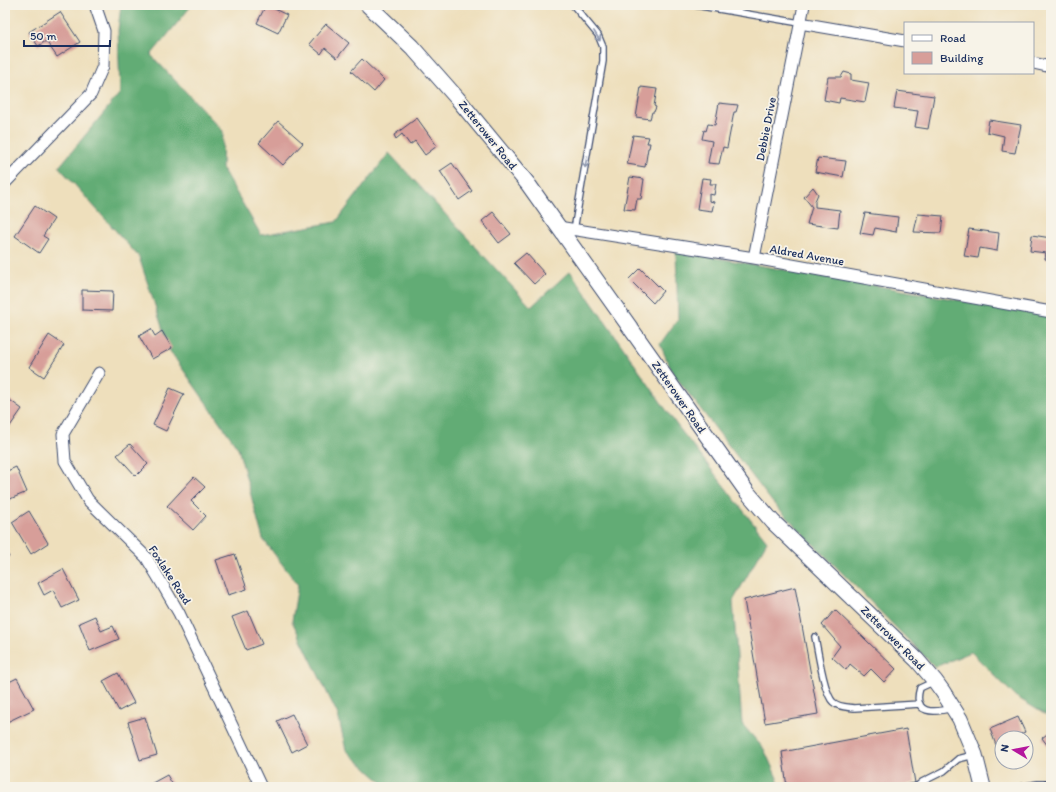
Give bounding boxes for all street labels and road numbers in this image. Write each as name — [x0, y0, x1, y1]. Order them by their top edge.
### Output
street label: Debbie Drive — [753, 96, 779, 162]
street label: Zetterower Road — [456, 97, 520, 173]
street label: Aldred Avenue — [769, 242, 846, 268]
street label: Zetterower Road — [649, 358, 709, 436]
street label: Foxlake Road — [146, 543, 195, 608]
street label: Zetterower Road — [858, 603, 928, 673]

